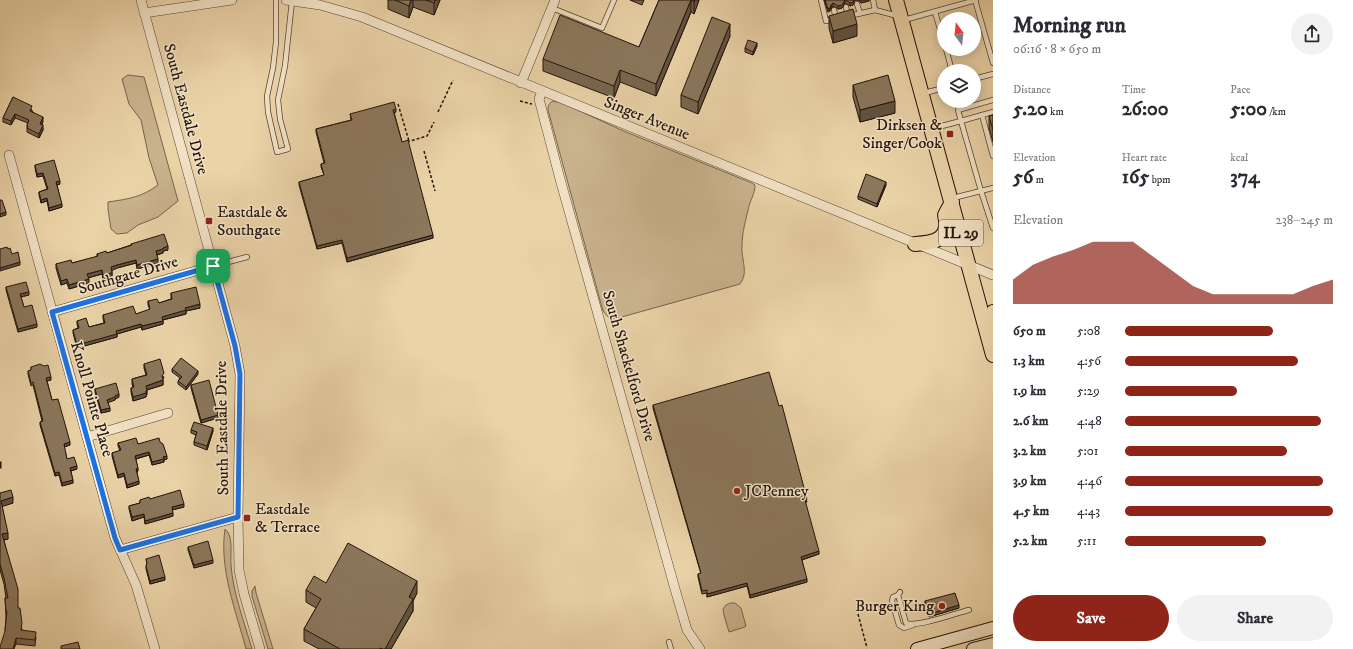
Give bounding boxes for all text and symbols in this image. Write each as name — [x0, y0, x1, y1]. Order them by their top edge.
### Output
north arrow — [937, 12, 981, 56]
map controls — [937, 12, 981, 108]
text: Morning run — [1013, 12, 1126, 39]
button: share — [1291, 13, 1333, 55]
street label: South Eastdale Drive — [159, 41, 213, 177]
text: 06:16 · 8 × 650 m — [1013, 41, 1101, 57]
button: layers — [937, 64, 981, 108]
text: Distance — [1013, 83, 1051, 97]
text: Time — [1122, 83, 1146, 97]
text: Pace — [1230, 83, 1251, 97]
street label: Singer Avenue — [601, 92, 693, 144]
text: 5.20 — [1013, 97, 1048, 122]
text: 26:00 — [1122, 97, 1169, 122]
text: 5:00 — [1230, 97, 1267, 122]
text: km — [1048, 105, 1064, 119]
text: /km — [1267, 105, 1286, 119]
place label: Dirksen & Singer/Cook — [862, 115, 942, 153]
marker: Dirksen & Singer/Cook — [945, 129, 955, 139]
text: Elevation — [1013, 151, 1056, 165]
text: Heart rate — [1122, 151, 1167, 165]
text: kcal — [1230, 151, 1248, 165]
text: 56 — [1013, 165, 1033, 190]
text: 165 — [1122, 165, 1149, 190]
text: 374 — [1230, 165, 1260, 190]
text: m — [1033, 173, 1044, 187]
text: bpm — [1149, 173, 1171, 187]
place label: Eastdale & Southgate — [217, 202, 288, 240]
text: Elevation — [1013, 212, 1063, 228]
text: 238–245 m — [1276, 212, 1333, 228]
marker: Eastdale & Southgate — [204, 216, 214, 226]
road number: IL 29 — [939, 220, 983, 246]
pin — [196, 249, 230, 283]
street label: Southgate Drive — [76, 251, 181, 299]
icon: arrive — [202, 255, 224, 277]
street label: South Shackelford Drive — [598, 288, 660, 444]
text: 650 m — [1013, 323, 1046, 339]
text: 5:08 — [1077, 323, 1100, 339]
street label: Knoll Pointe Place — [66, 339, 118, 459]
text: 1.3 km — [1013, 353, 1045, 369]
text: 4:56 — [1077, 353, 1101, 369]
street label: South Eastdale Drive — [211, 360, 233, 495]
text: 1.9 km — [1013, 383, 1046, 399]
text: 5:29 — [1077, 383, 1100, 399]
text: 2.6 km — [1013, 413, 1048, 429]
text: 4:48 — [1077, 413, 1102, 429]
text: 3.2 km — [1013, 443, 1046, 459]
text: 5:01 — [1077, 443, 1099, 459]
text: 3.9 km — [1013, 473, 1046, 489]
text: 4:46 — [1077, 473, 1102, 489]
place label: JCPenney — [743, 481, 809, 501]
marker: JCPenney — [732, 486, 742, 496]
place label: Eastdale & Terrace — [255, 499, 320, 537]
text: 4.5 km — [1013, 503, 1049, 519]
text: 4:43 — [1077, 503, 1100, 519]
marker: Eastdale & Terrace — [242, 513, 252, 523]
text: 5.2 km — [1013, 533, 1048, 549]
text: 5:11 — [1077, 533, 1096, 549]
button: Save — [1013, 595, 1169, 641]
button: Share — [1177, 595, 1333, 641]
place label: Burger King — [855, 596, 934, 616]
marker: Burger King — [937, 601, 947, 611]

